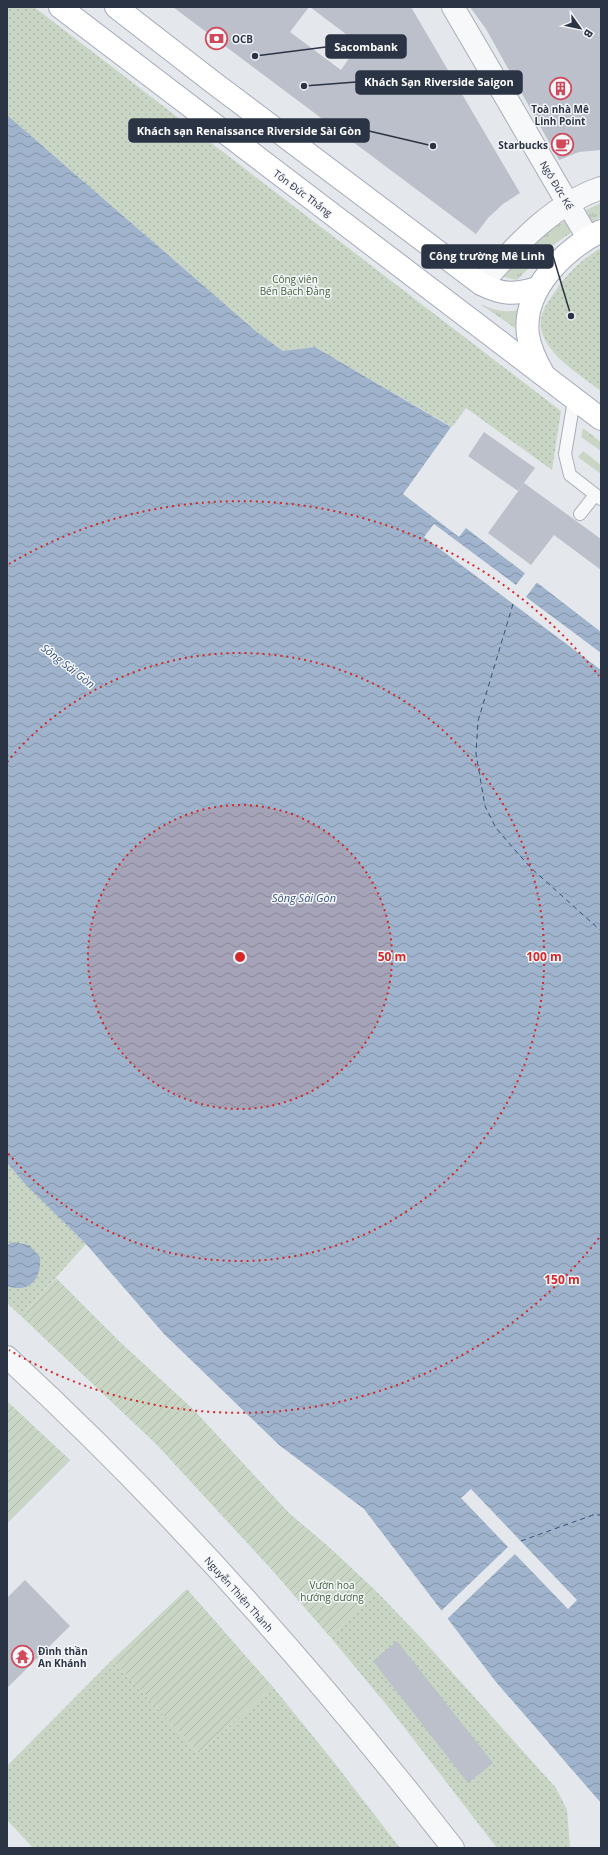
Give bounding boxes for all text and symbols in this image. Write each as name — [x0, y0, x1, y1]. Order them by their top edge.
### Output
north arrow — [560, 8, 600, 48]
bank icon: OCB — [204, 26, 230, 52]
text: B — [581, 27, 597, 41]
place label: OCB — [232, 32, 253, 46]
callout: Sacombank — [326, 35, 406, 58]
text: Sacombank — [334, 39, 398, 54]
callout: Khách Sạn Riverside Saigon — [356, 71, 522, 94]
text: Khách Sạn Riverside Saigon — [364, 74, 514, 89]
building icon: Toà nhà Mê Linh Point — [547, 76, 573, 102]
place label: Toà nhà Mê Linh Point — [531, 102, 589, 128]
callout: Khách sạn Renaissance Riverside Sài Gòn — [129, 119, 369, 142]
text: Khách sạn Renaissance Riverside Sài Gòn — [137, 123, 361, 138]
cafe icon: Starbucks — [550, 132, 576, 158]
place label: Starbucks — [498, 138, 548, 152]
street label: Ngô Ðức Kế — [537, 158, 577, 212]
street label: Tôn Ðức Thắng — [271, 166, 336, 220]
callout: Công trường Mê Linh — [422, 245, 553, 268]
text: Công trường Mê Linh — [429, 248, 545, 263]
park label: Công viên Bến Bạch Đằng — [260, 272, 331, 298]
water label: Sông Sài Gòn — [38, 640, 98, 691]
water label: Sông Sài Gòn — [272, 890, 336, 905]
text: 50 m — [378, 948, 406, 965]
text: 100 m — [526, 948, 562, 965]
centre of rings — [233, 950, 247, 964]
text: 150 m — [544, 1271, 580, 1288]
street label: Nguyễn Thiện Thành — [202, 1553, 276, 1635]
park label: Vườn hoa hướng dương — [300, 1578, 364, 1604]
temple icon: Đình thần An Khánh — [10, 1644, 36, 1670]
place label: Đình thần An Khánh — [38, 1644, 88, 1670]

